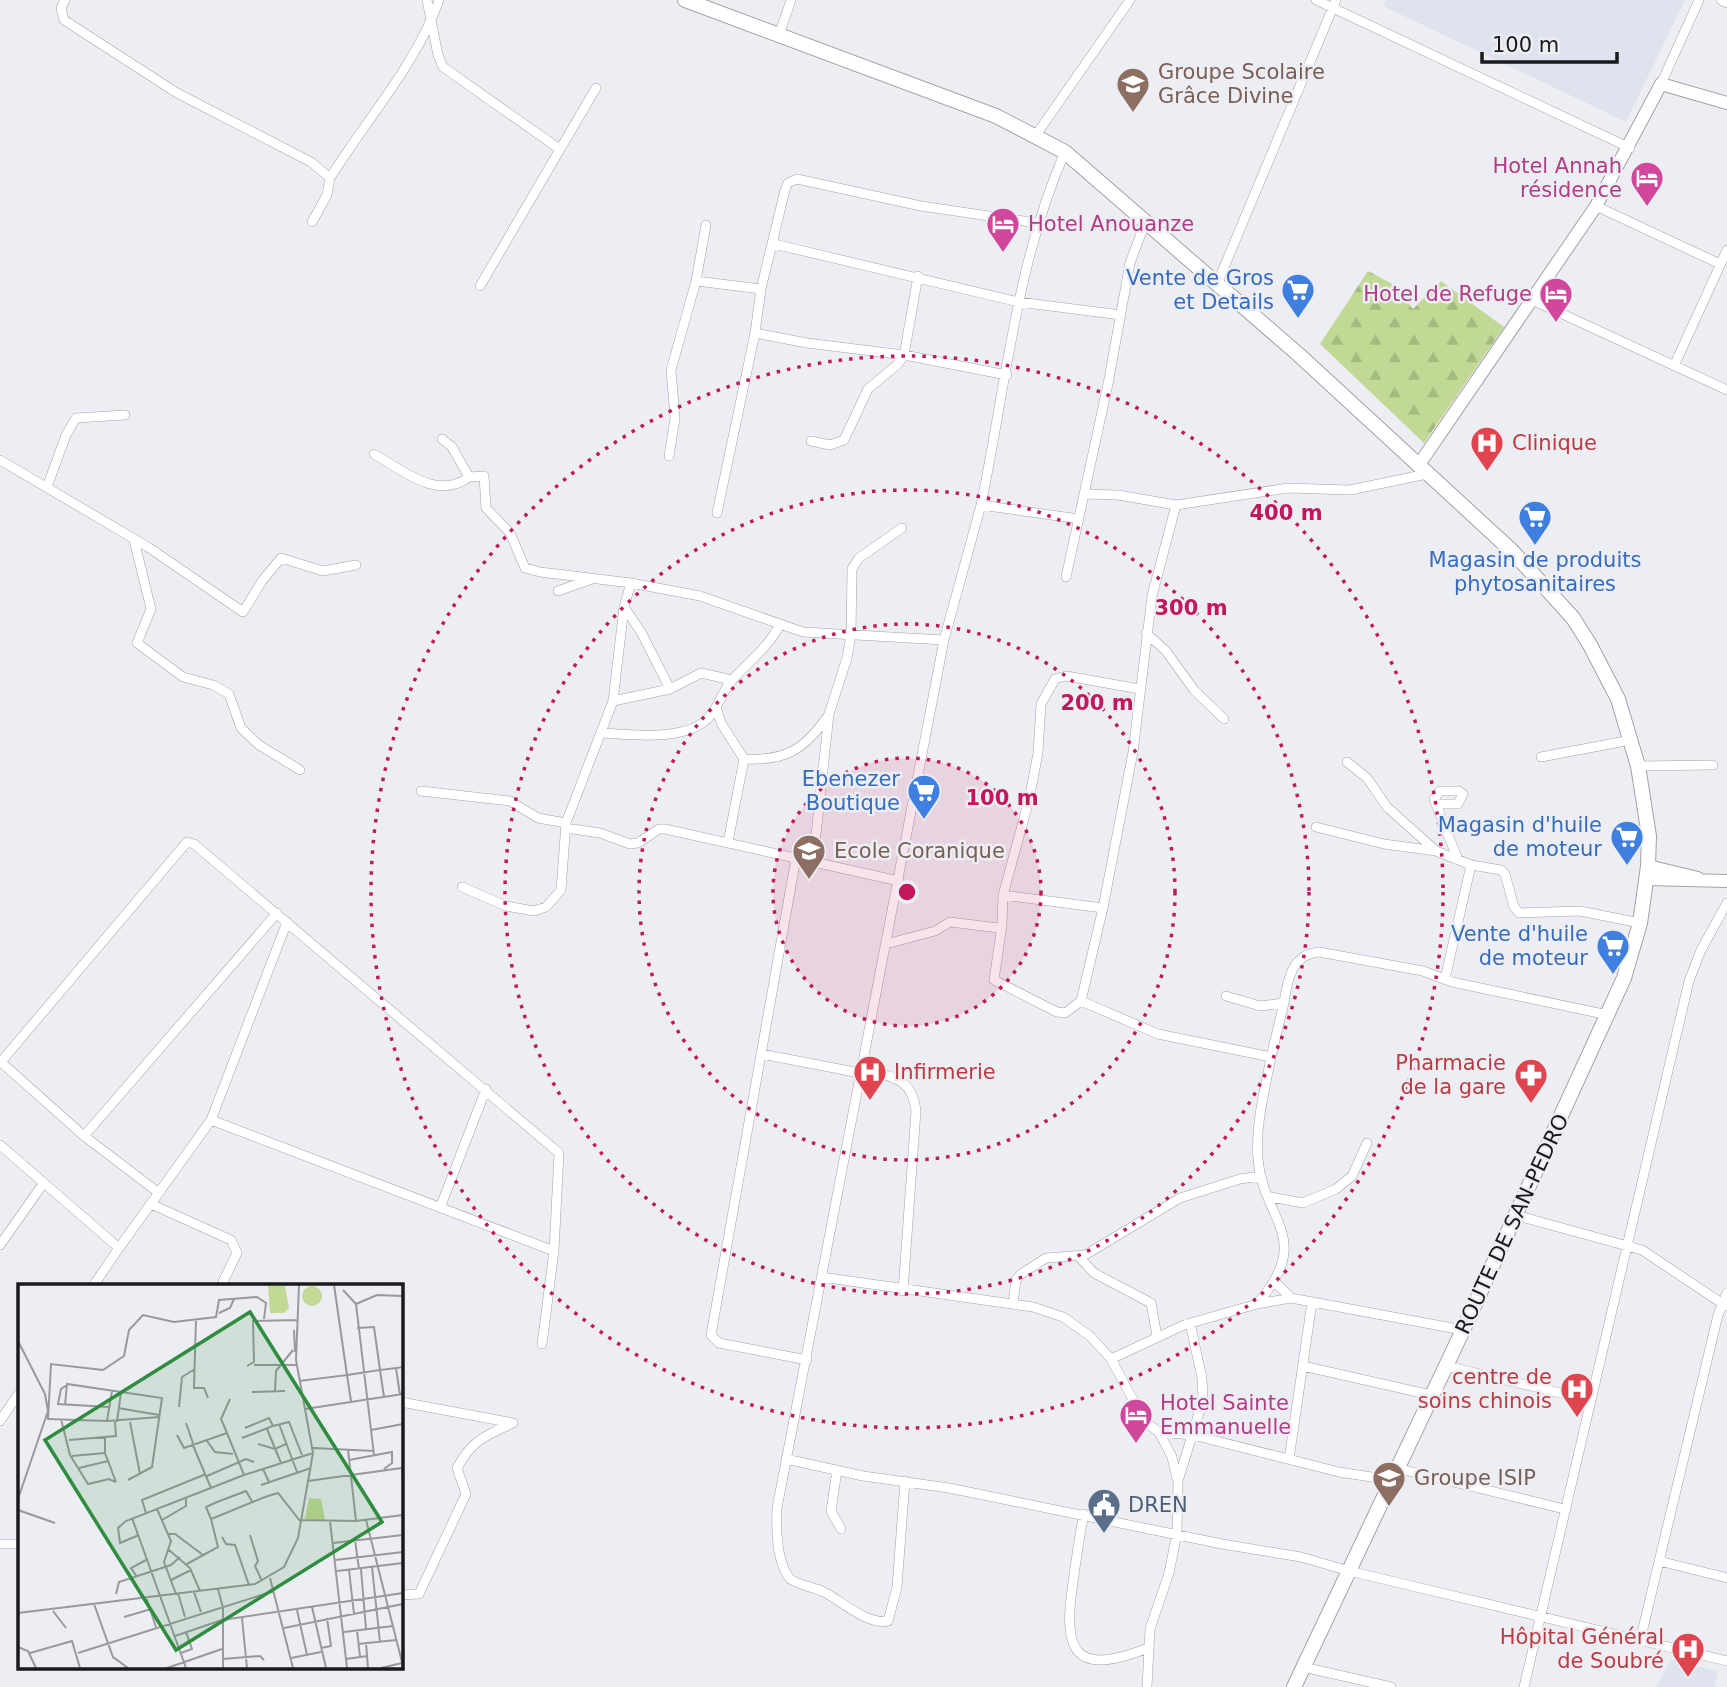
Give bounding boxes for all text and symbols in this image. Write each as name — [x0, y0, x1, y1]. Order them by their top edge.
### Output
scale bar — [1482, 21, 1617, 65]
text: 100 m — [1492, 33, 1559, 57]
place label: Groupe Scolaire Grâce Divine — [1158, 60, 1325, 108]
school or university icon: Groupe Scolaire Grâce Divine — [1114, 65, 1152, 114]
place label: Hotel Annah résidence — [1493, 154, 1622, 202]
hotel icon: Hotel Annah résidence — [1628, 159, 1666, 208]
hotel icon: Hotel Anouanze — [984, 205, 1022, 254]
place label: Hotel Anouanze — [1028, 212, 1194, 236]
place label: Vente de Gros et Details — [1126, 266, 1274, 314]
supermarket icon: Vente de Gros et Details — [1279, 271, 1317, 320]
hotel icon: Hotel de Refuge — [1537, 275, 1575, 324]
place label: Hotel de Refuge — [1363, 282, 1532, 306]
hospital icon: Clinique — [1468, 424, 1506, 473]
place label: Clinique — [1512, 431, 1597, 455]
supermarket icon: Magasin de produits phytosanitaires — [1516, 498, 1554, 547]
text: 400 m — [1249, 501, 1323, 525]
place label: Magasin de produits phytosanitaires — [1429, 548, 1641, 596]
text: 300 m — [1154, 596, 1228, 620]
text: 200 m — [1060, 691, 1134, 715]
place label: Ebenezer Boutique — [802, 767, 900, 815]
supermarket icon: Ebenezer Boutique — [905, 772, 943, 821]
text: 100 m — [965, 786, 1039, 810]
place label: Magasin d'huile de moteur — [1438, 813, 1602, 861]
supermarket icon: Magasin d'huile de moteur — [1608, 818, 1646, 867]
school or university icon: Ecole Coranique — [790, 832, 828, 881]
place label: Ecole Coranique — [834, 839, 1005, 863]
centre of rings — [895, 880, 919, 904]
place label: Vente d'huile de moteur — [1451, 922, 1588, 970]
supermarket icon: Vente d'huile de moteur — [1594, 927, 1632, 976]
place label: Pharmacie de la gare — [1395, 1051, 1506, 1099]
hospital icon: Infirmerie — [851, 1053, 889, 1102]
pharmacy icon: Pharmacie de la gare — [1512, 1056, 1550, 1105]
place label: Infirmerie — [894, 1060, 996, 1084]
street label: ROUTE DE SAN-PEDRO — [1450, 1110, 1574, 1338]
inset map — [18, 1284, 402, 1670]
place label: centre de soins chinois — [1418, 1365, 1552, 1413]
hospital icon: centre de soins chinois — [1558, 1370, 1596, 1419]
place label: Hotel Sainte Emmanuelle — [1160, 1391, 1291, 1439]
hotel icon: Hotel Sainte Emmanuelle — [1117, 1396, 1155, 1445]
school or university icon: Groupe ISIP — [1370, 1459, 1408, 1508]
place label: Groupe ISIP — [1414, 1466, 1536, 1490]
public building icon: DREN — [1085, 1486, 1123, 1535]
place label: DREN — [1128, 1493, 1188, 1517]
place label: Hôpital Général de Soubré — [1500, 1625, 1664, 1673]
hospital icon: Hôpital Général de Soubré — [1669, 1630, 1707, 1679]

